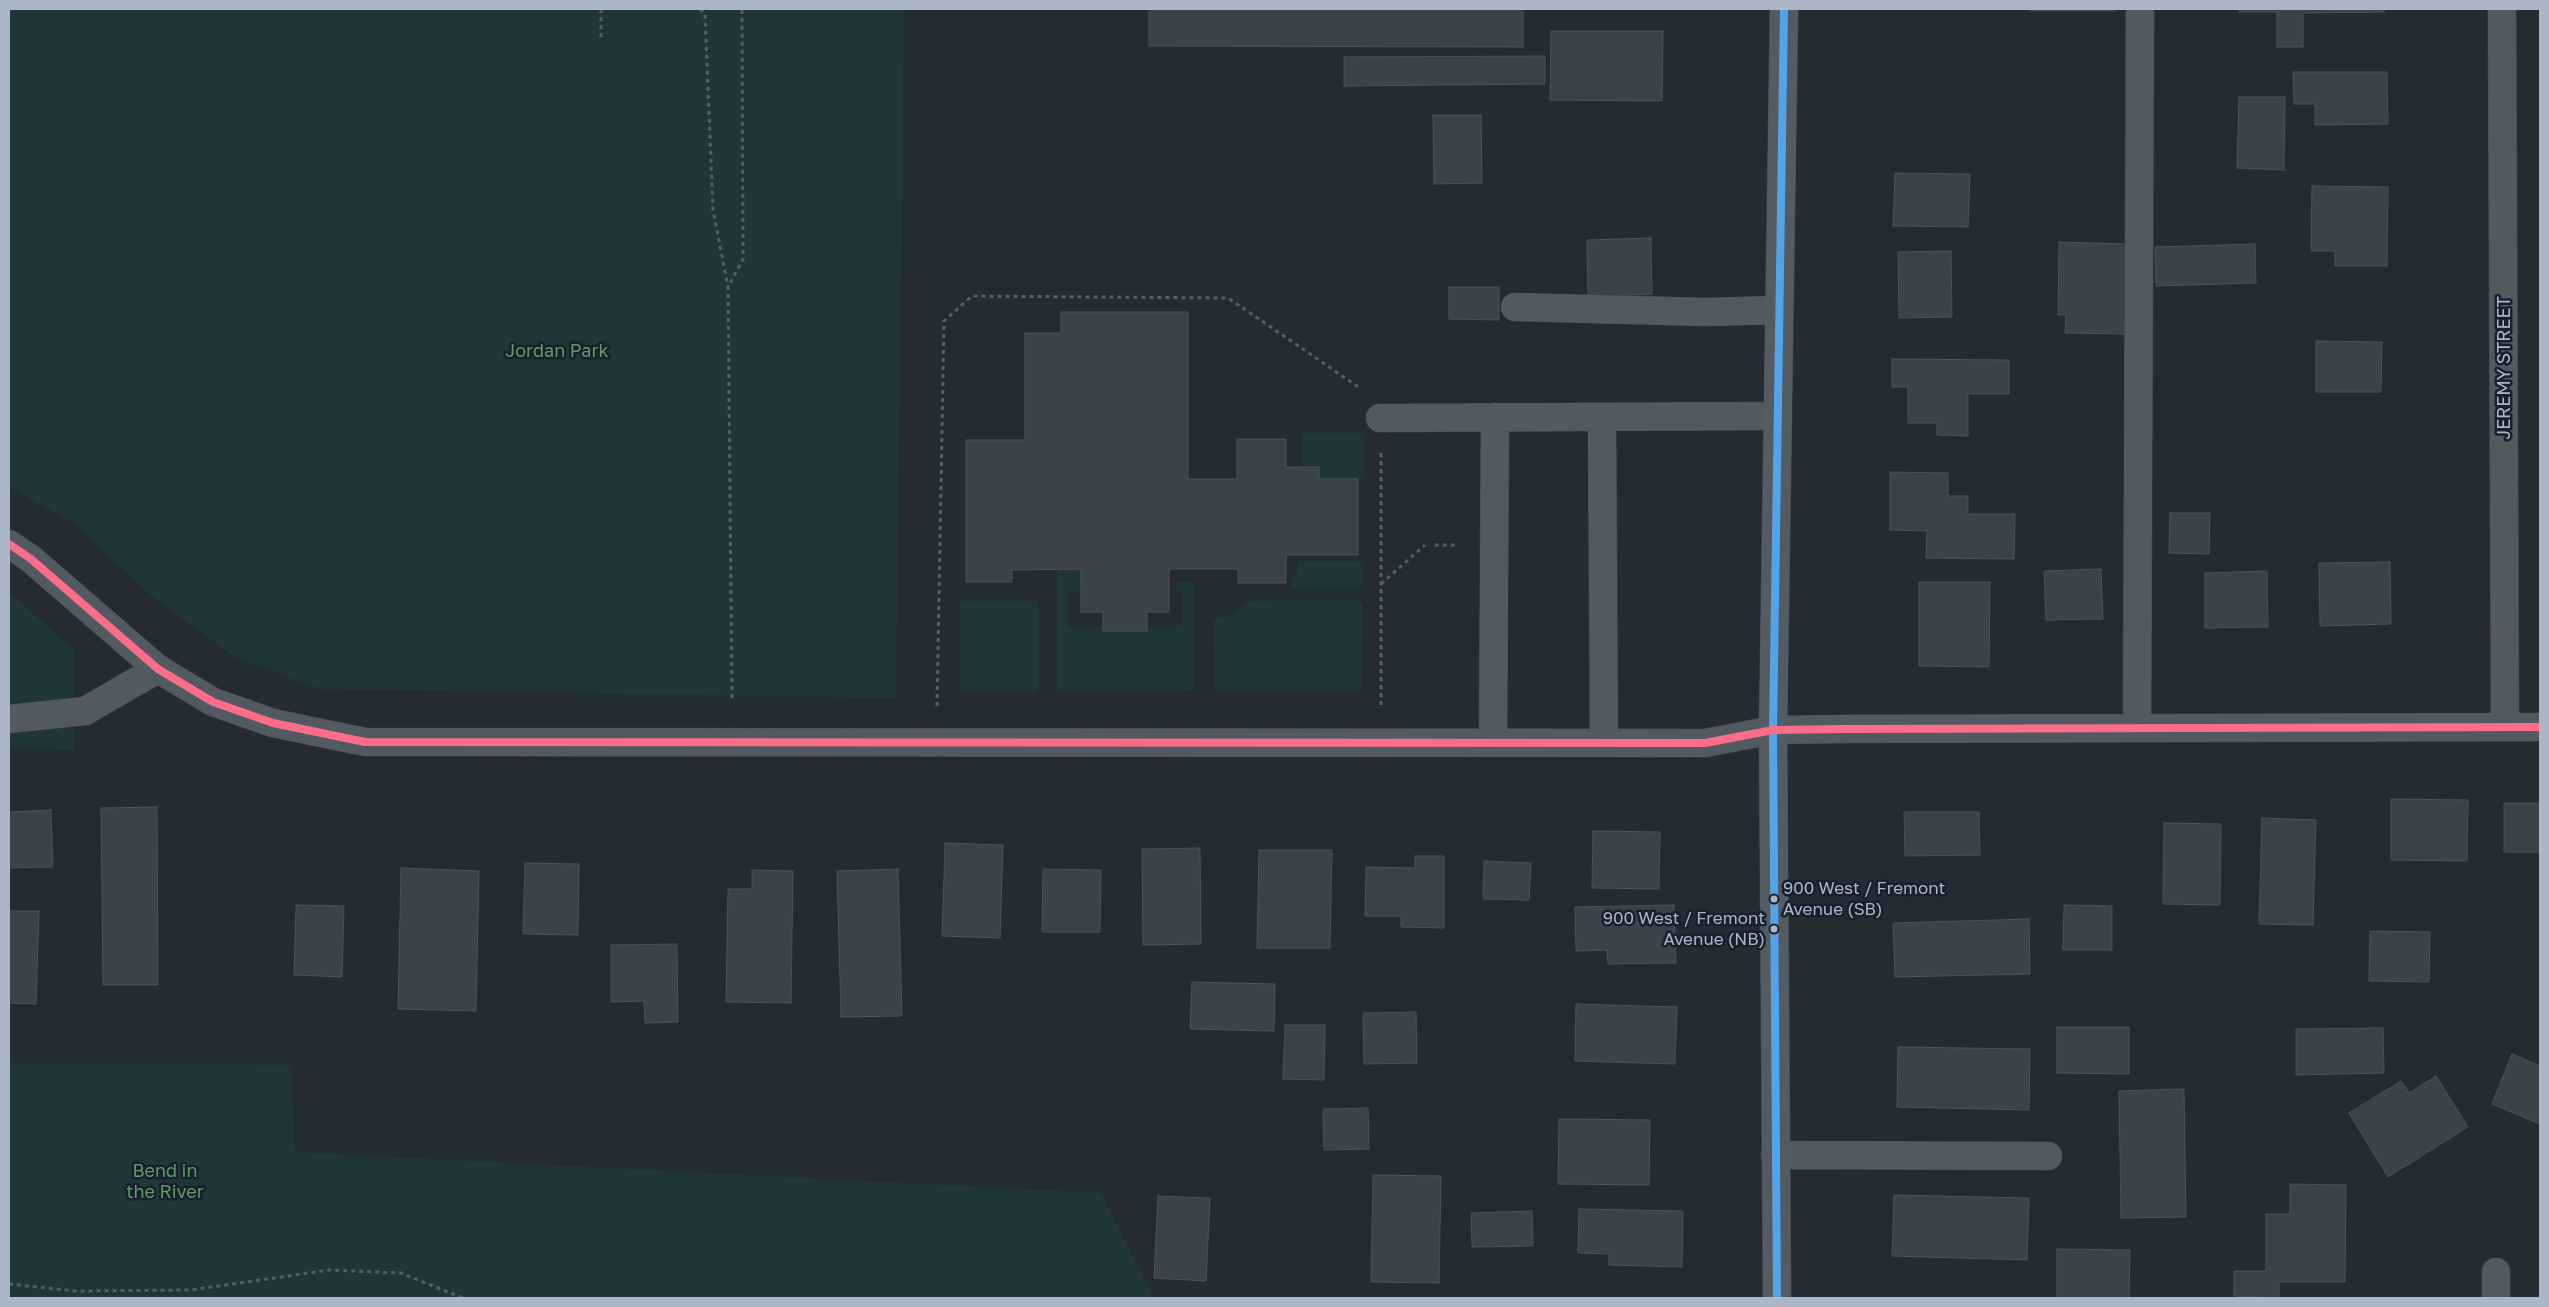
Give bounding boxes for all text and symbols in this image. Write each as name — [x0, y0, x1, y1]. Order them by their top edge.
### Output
street label: JEREMY STREET — [2493, 296, 2515, 440]
park label: Jordan Park — [505, 340, 609, 362]
place label: 900 West / Fremont Avenue (SB) — [1783, 879, 1945, 919]
marker: 900 West / Fremont Avenue (SB) — [1769, 894, 1779, 904]
place label: 900 West / Fremont Avenue (NB) — [1603, 909, 1765, 949]
marker: 900 West / Fremont Avenue (NB) — [1769, 924, 1779, 934]
park label: Bend in the River — [126, 1160, 204, 1202]

